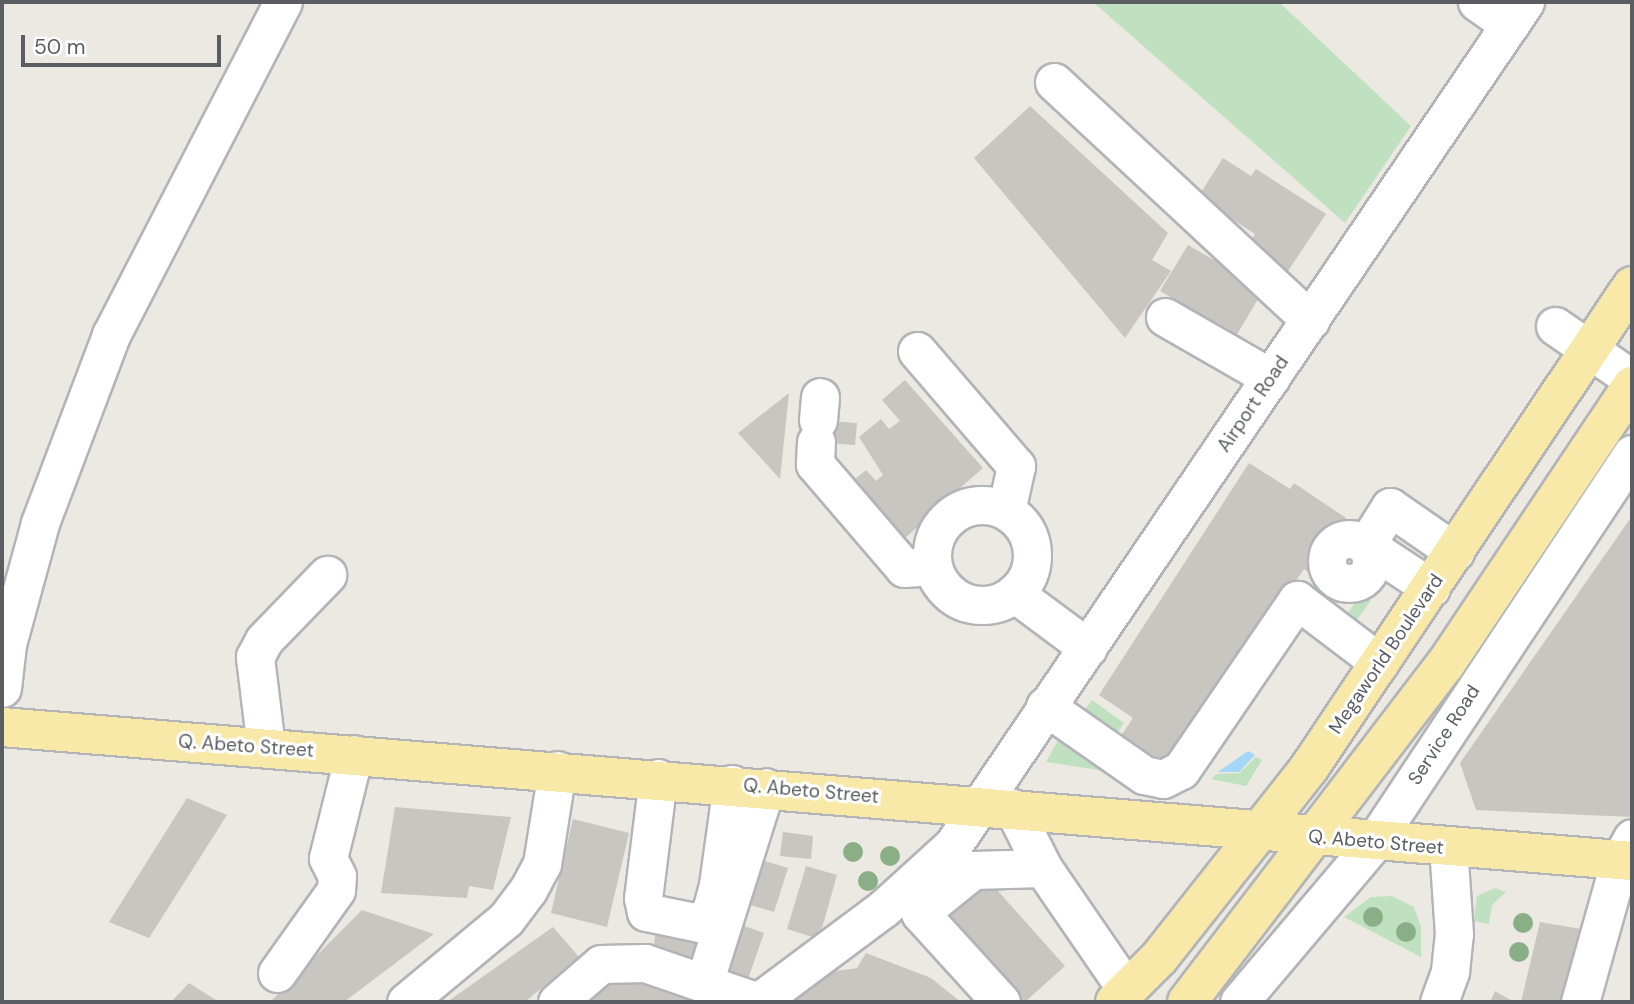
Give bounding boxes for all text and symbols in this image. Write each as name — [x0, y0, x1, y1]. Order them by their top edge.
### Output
scale bar — [24, 21, 224, 65]
text: 50 m — [34, 33, 85, 61]
street label: Airport Road — [1212, 352, 1294, 456]
street label: Megaworld Boulevard — [1324, 570, 1448, 738]
street label: Service Road — [1403, 681, 1485, 789]
street label: Q. Abeto Street — [177, 730, 315, 762]
street label: Q. Abeto Street — [742, 774, 880, 808]
street label: Q. Abeto Street — [1307, 825, 1445, 859]

